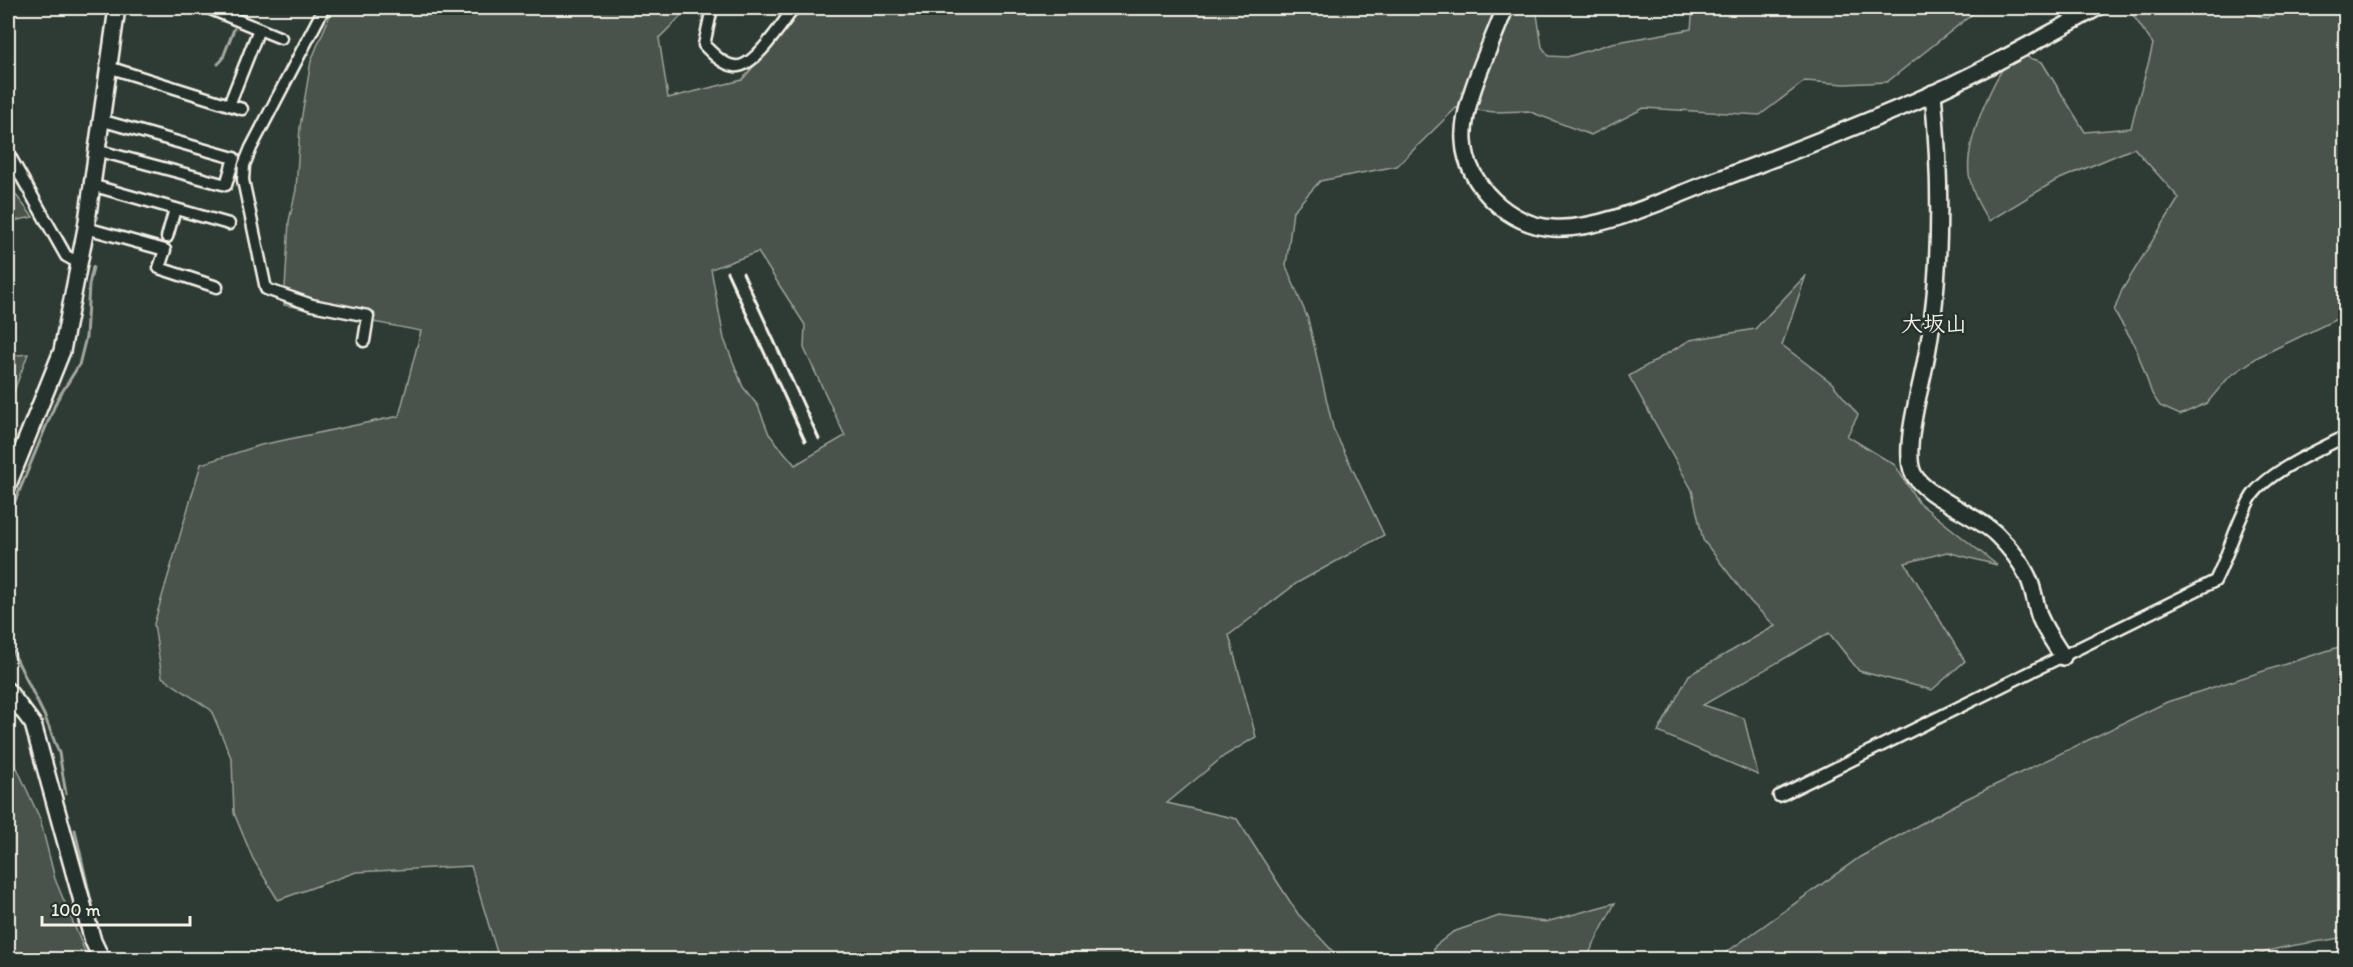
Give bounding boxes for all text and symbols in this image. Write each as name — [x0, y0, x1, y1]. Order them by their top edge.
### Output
district label: 大坂山 — [1901, 310, 1967, 337]
scale bar — [42, 889, 190, 927]
text: 100 m — [51, 899, 101, 921]

